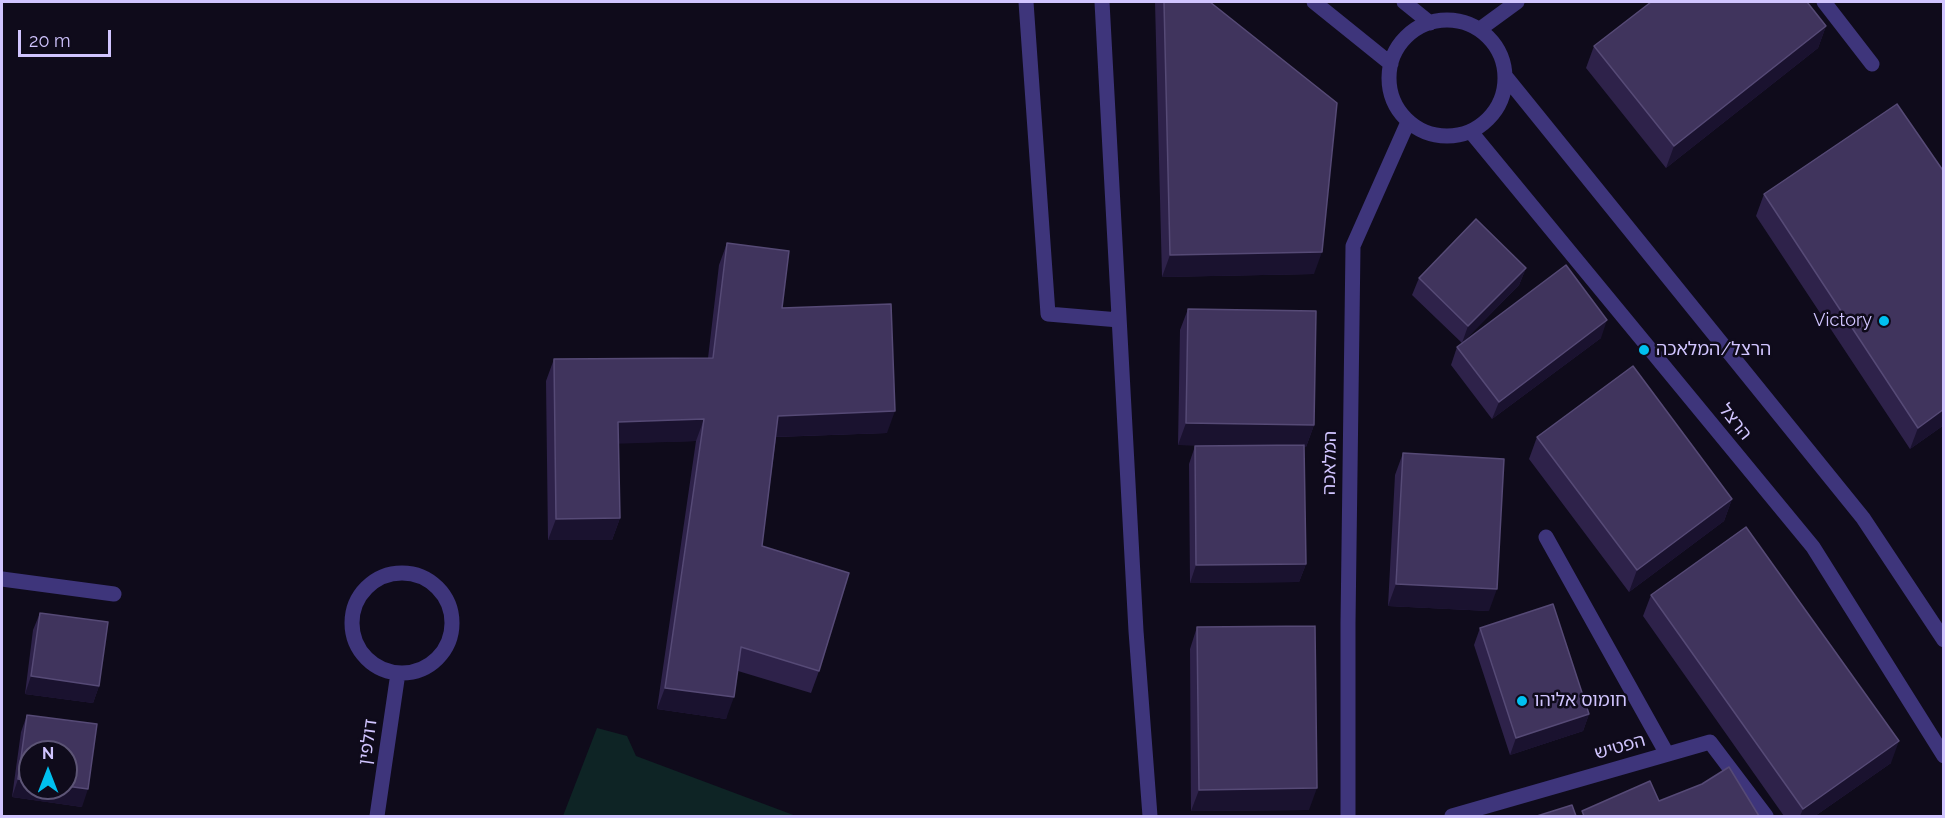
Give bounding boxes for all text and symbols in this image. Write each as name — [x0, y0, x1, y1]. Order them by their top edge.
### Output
scale bar — [21, 18, 114, 56]
text: 20 m — [29, 30, 71, 51]
place label: Victory — [1813, 310, 1872, 332]
marker: Victory — [1877, 314, 1891, 328]
place label: הרצל/המלאכה — [1656, 339, 1771, 361]
marker: הרצל/המלאכה — [1637, 343, 1651, 357]
street label: הרצל — [1714, 400, 1756, 444]
street label: המלאכה — [1319, 431, 1341, 495]
place label: חומוס אליהו — [1534, 690, 1627, 712]
marker: חומוס אליהו — [1515, 694, 1529, 708]
street label: דולפין — [354, 718, 382, 766]
street label: הפטיש — [1592, 729, 1648, 765]
north arrow — [18, 740, 78, 800]
text: N — [42, 744, 54, 763]

